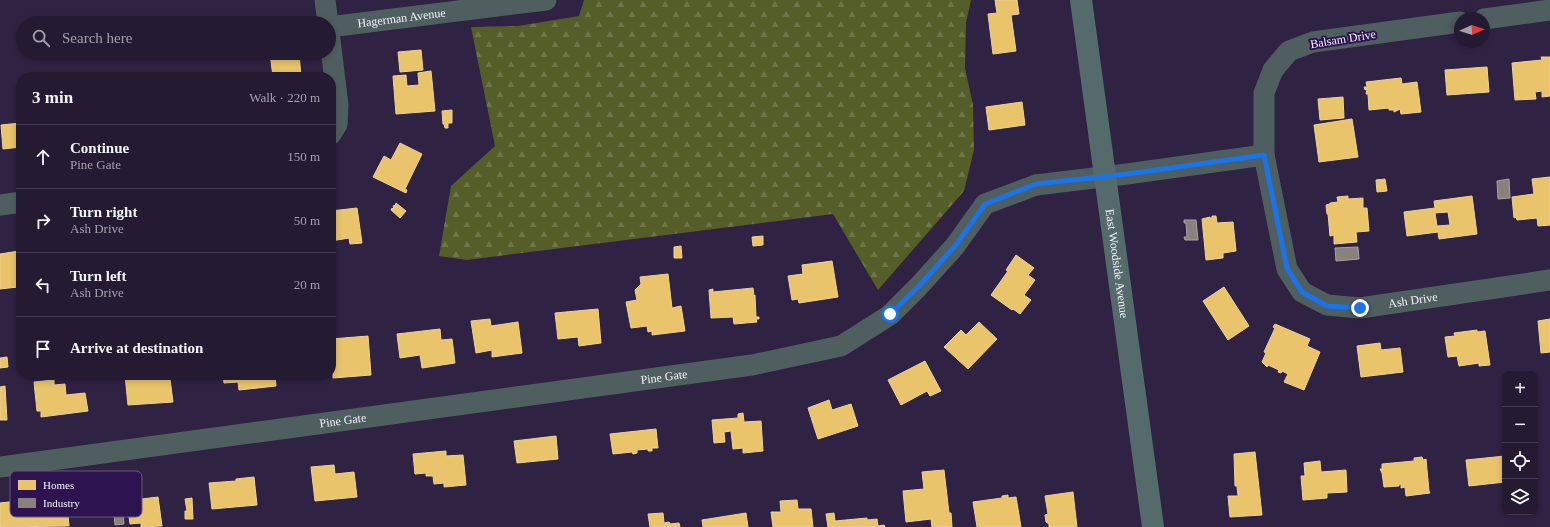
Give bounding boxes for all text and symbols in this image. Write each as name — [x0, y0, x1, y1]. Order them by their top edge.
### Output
street label: Hagerman Avenue — [357, 6, 446, 30]
north arrow — [1454, 12, 1490, 48]
search box — [16, 16, 336, 60]
icon: search — [30, 27, 52, 49]
street label: Balsam Drive — [1309, 27, 1377, 51]
text: Search here — [62, 30, 132, 46]
text: 3 min — [32, 88, 73, 107]
text: Walk · 220 m — [249, 90, 320, 105]
text: Continue — [70, 140, 129, 156]
icon: ahead — [32, 146, 54, 168]
text: 150 m — [287, 149, 320, 164]
text: Pine Gate — [70, 157, 121, 172]
text: Turn right — [70, 204, 137, 220]
street label: East Woodside Avenue — [1103, 208, 1131, 319]
icon: right — [32, 210, 54, 232]
text: 50 m — [294, 213, 320, 228]
text: Ash Drive — [70, 221, 124, 236]
text: Turn left — [70, 268, 127, 284]
icon: left — [32, 274, 54, 296]
text: 20 m — [294, 277, 320, 292]
text: Ash Drive — [70, 285, 124, 300]
street label: Ash Drive — [1387, 290, 1438, 311]
route end — [1351, 299, 1369, 317]
route start — [881, 305, 899, 323]
icon: arrive — [32, 338, 54, 360]
text: Arrive at destination — [70, 340, 203, 356]
street label: Pine Gate — [640, 367, 688, 387]
map controls — [1502, 371, 1538, 515]
button: + — [1502, 371, 1538, 407]
button: − — [1502, 407, 1538, 443]
street label: Pine Gate — [319, 410, 367, 431]
button: locate — [1502, 443, 1538, 479]
legend — [10, 471, 142, 517]
text: Homes — [43, 479, 74, 491]
button: layers — [1502, 479, 1538, 515]
text: Industry — [43, 497, 80, 509]

